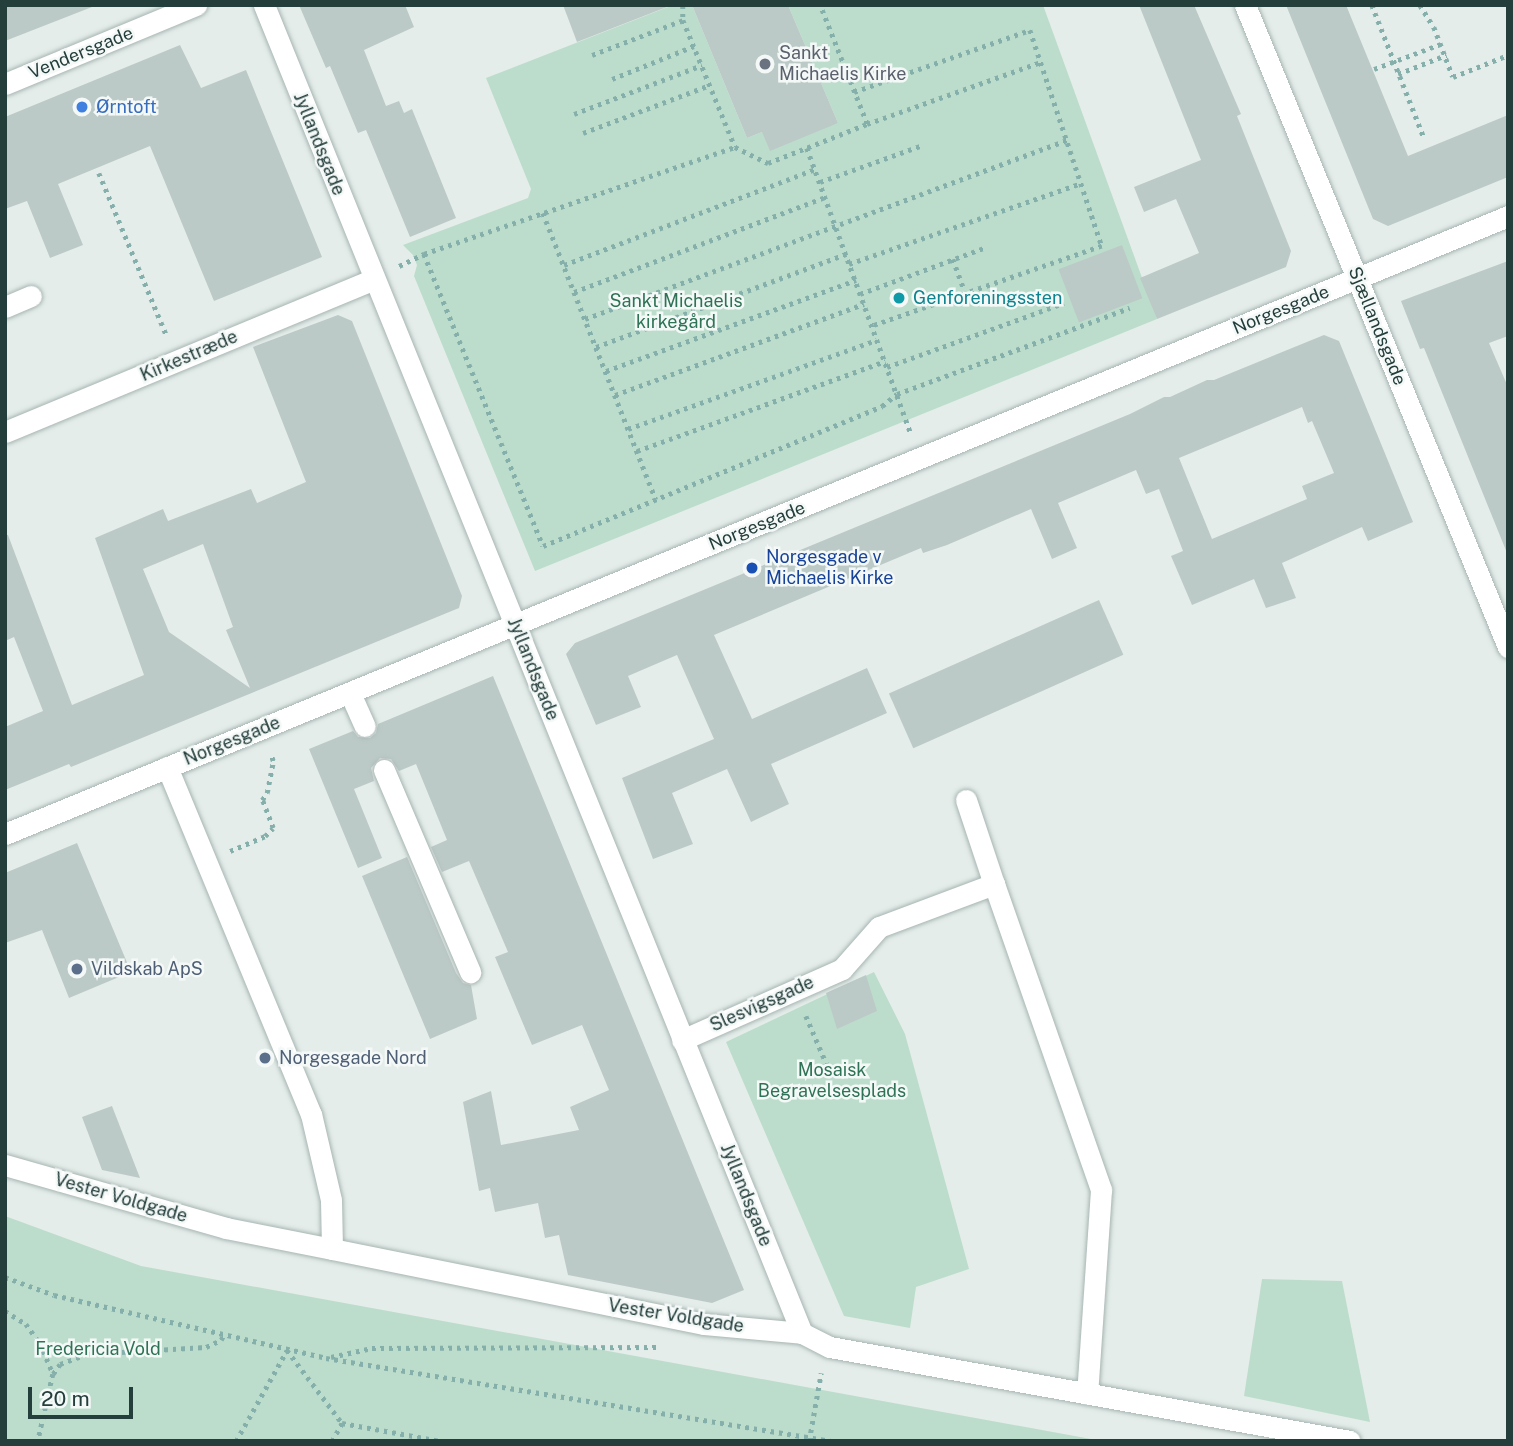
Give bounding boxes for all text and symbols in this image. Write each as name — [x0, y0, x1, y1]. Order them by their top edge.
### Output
street label: Vendersgade — [26, 22, 136, 84]
place label: Sankt Michaelis Kirke — [779, 43, 907, 86]
marker: Sankt Michaelis Kirke — [757, 56, 773, 72]
street label: Jyllandsgade — [289, 89, 349, 199]
place label: Ørntoft — [96, 96, 157, 118]
marker: Ørntoft — [74, 99, 90, 115]
street label: Sjællandsgade — [1343, 264, 1411, 388]
street label: Norgesgade — [1230, 281, 1332, 339]
place label: Genforeningssten — [913, 287, 1062, 309]
marker: Genforeningssten — [891, 290, 907, 306]
park label: Sankt Michaelis kirkegård — [609, 291, 743, 334]
street label: Kirkestræde — [137, 326, 241, 386]
street label: Norgesgade — [706, 497, 808, 555]
place label: Norgesgade v Michaelis Kirke — [766, 547, 894, 590]
marker: Norgesgade v Michaelis Kirke — [744, 560, 760, 576]
street label: Jyllandsgade — [503, 614, 563, 724]
street label: Norgesgade — [181, 712, 283, 770]
place label: Vildskab ApS — [91, 958, 203, 980]
marker: Vildskab ApS — [69, 961, 85, 977]
street label: Slesvigsgade — [707, 971, 817, 1037]
place label: Norgesgade Nord — [279, 1047, 427, 1069]
marker: Norgesgade Nord — [257, 1050, 273, 1066]
park label: Mosaisk Begravelsesplads — [758, 1060, 906, 1102]
street label: Jyllandsgade — [716, 1140, 776, 1250]
street label: Vester Voldgade — [52, 1169, 190, 1227]
street label: Vester Voldgade — [606, 1295, 746, 1337]
park label: Fredericia Vold — [35, 1338, 161, 1360]
scale bar — [32, 1372, 136, 1416]
text: 20 m — [41, 1386, 90, 1411]

